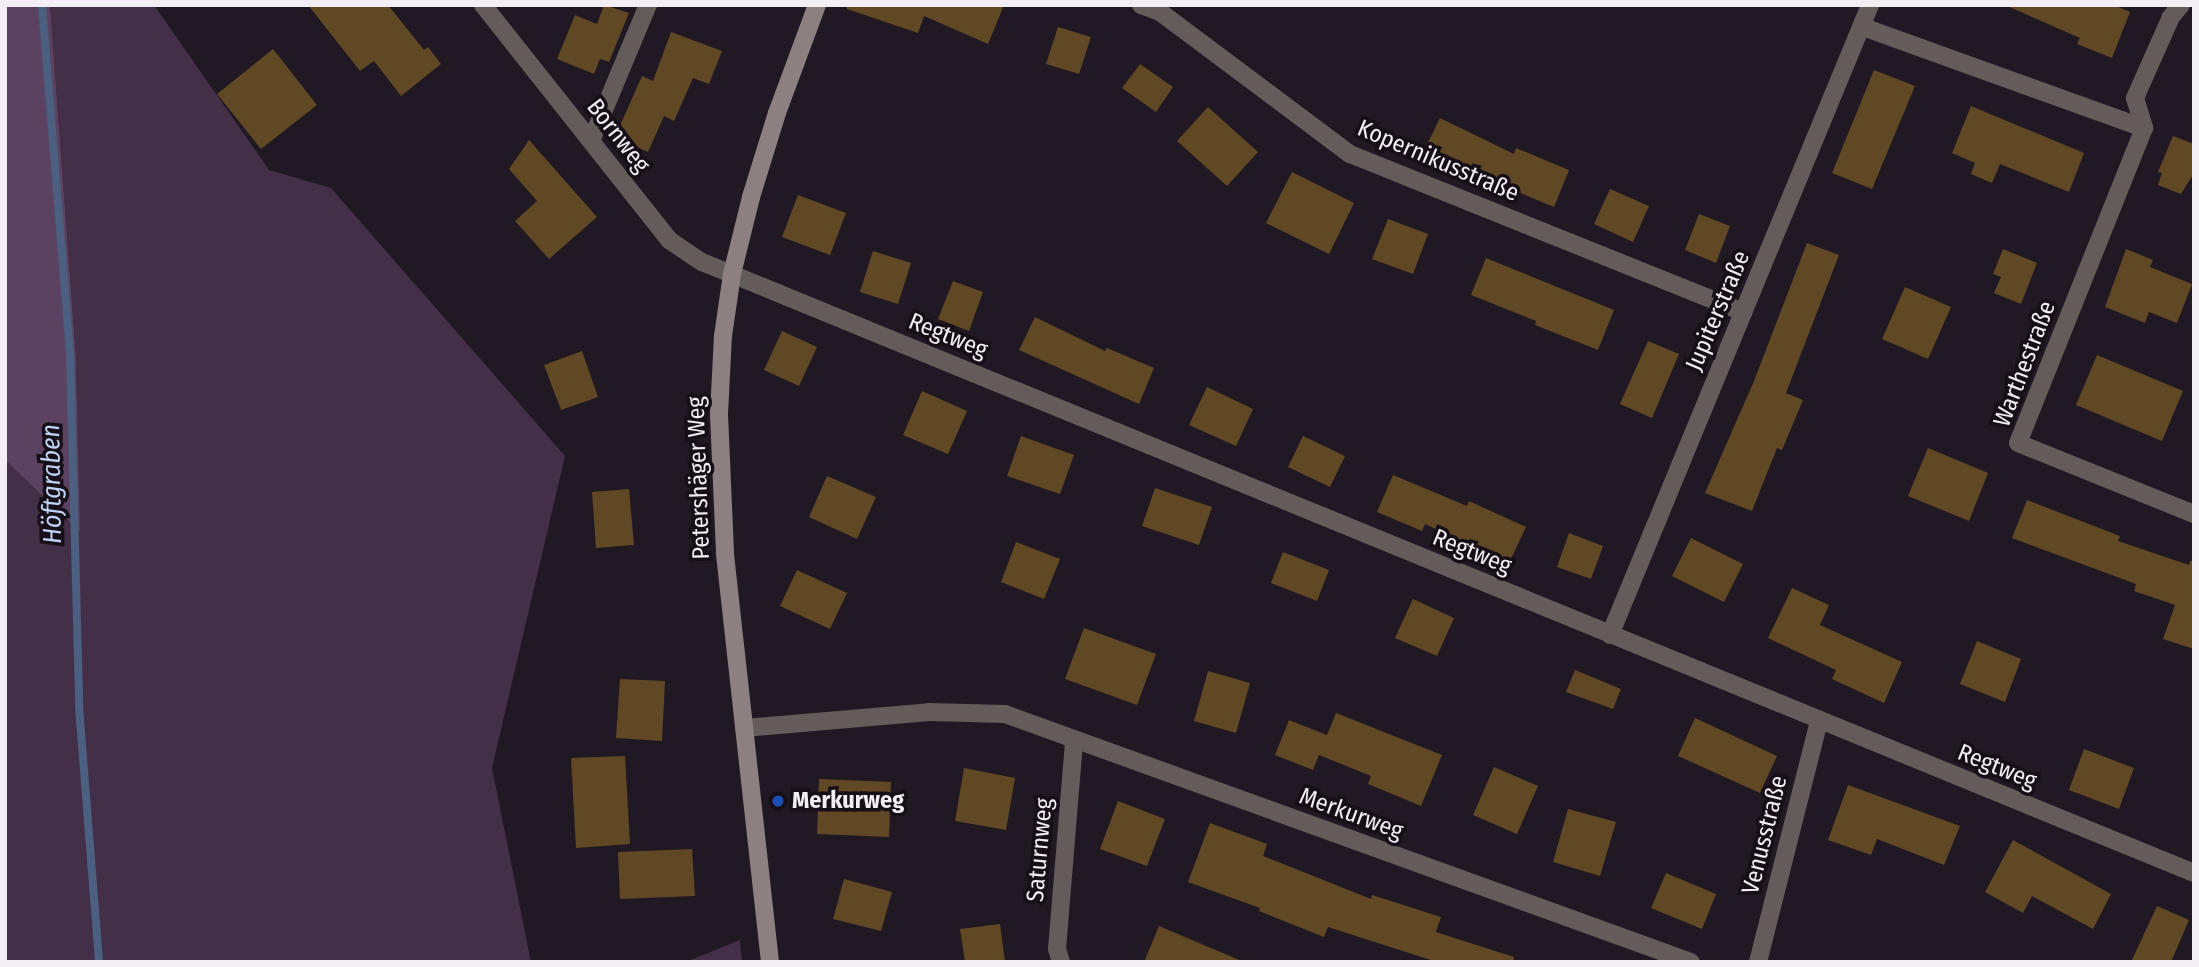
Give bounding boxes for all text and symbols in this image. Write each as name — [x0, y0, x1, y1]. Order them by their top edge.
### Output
street label: Bornweg — [580, 93, 656, 179]
street label: Kopernikusstraße — [1353, 114, 1523, 208]
street label: Jupiterstraße — [1680, 247, 1756, 375]
street label: Warthestraße — [1988, 297, 2062, 431]
street label: Regtweg — [904, 307, 992, 365]
street label: Petershäger Weg — [682, 396, 716, 560]
water label: Höftgraben — [35, 424, 69, 544]
street label: Regtweg — [1428, 523, 1516, 581]
street label: Regtweg — [1953, 738, 2041, 796]
street label: Venusstraße — [1736, 773, 1794, 897]
street label: Merkurweg — [1295, 782, 1407, 846]
place label: Merkurweg — [792, 787, 904, 815]
marker: Merkurweg — [770, 793, 786, 809]
street label: Saturnweg — [1021, 797, 1059, 903]

